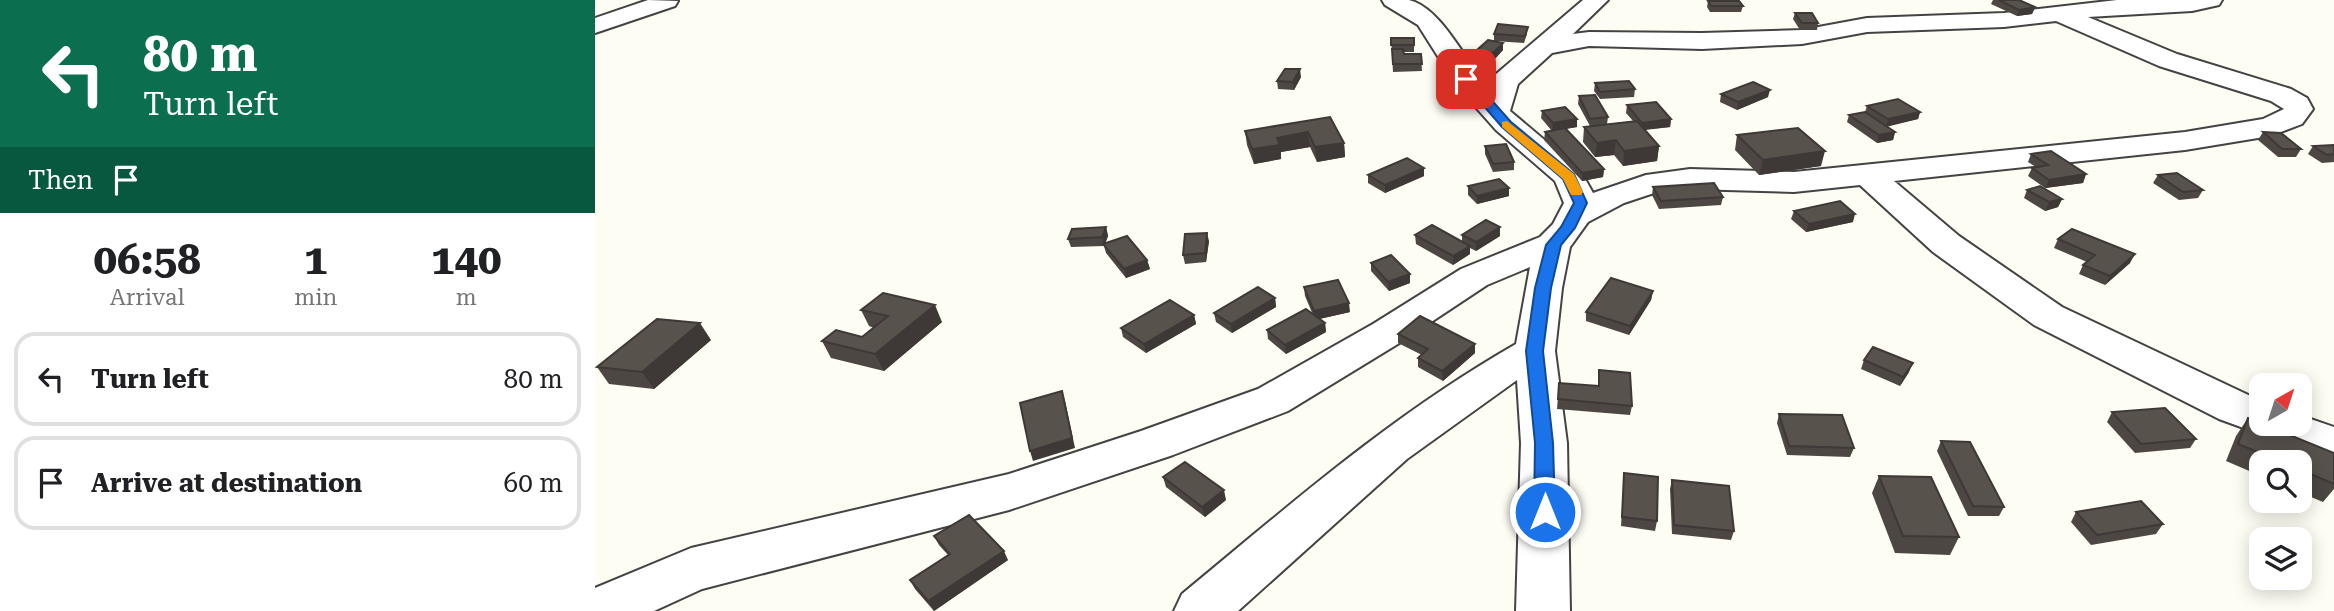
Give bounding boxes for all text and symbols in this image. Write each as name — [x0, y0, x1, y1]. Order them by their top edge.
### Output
text: 80 m — [143, 26, 258, 83]
icon: left — [28, 28, 119, 119]
pin — [1436, 49, 1496, 109]
icon: arrive — [1447, 60, 1485, 98]
text: Turn left — [143, 85, 278, 123]
icon: arrive — [107, 161, 145, 199]
text: Then — [28, 165, 93, 195]
text: 06:58 — [94, 235, 201, 284]
text: 1 — [304, 235, 328, 284]
text: 140 — [431, 235, 501, 284]
text: Arrival — [110, 284, 184, 311]
text: min — [294, 284, 337, 311]
text: m — [456, 284, 477, 311]
icon: left — [32, 360, 70, 398]
text: Turn left — [91, 364, 209, 394]
text: 80 m — [504, 364, 563, 394]
north arrow — [2249, 373, 2312, 436]
map controls — [2249, 373, 2312, 590]
button: search — [2249, 450, 2312, 513]
icon: arrive — [32, 464, 70, 502]
text: Arrive at destination — [91, 468, 362, 498]
text: 60 m — [504, 468, 563, 498]
position arrow — [1508, 475, 1582, 549]
button: layers — [2249, 527, 2312, 590]

